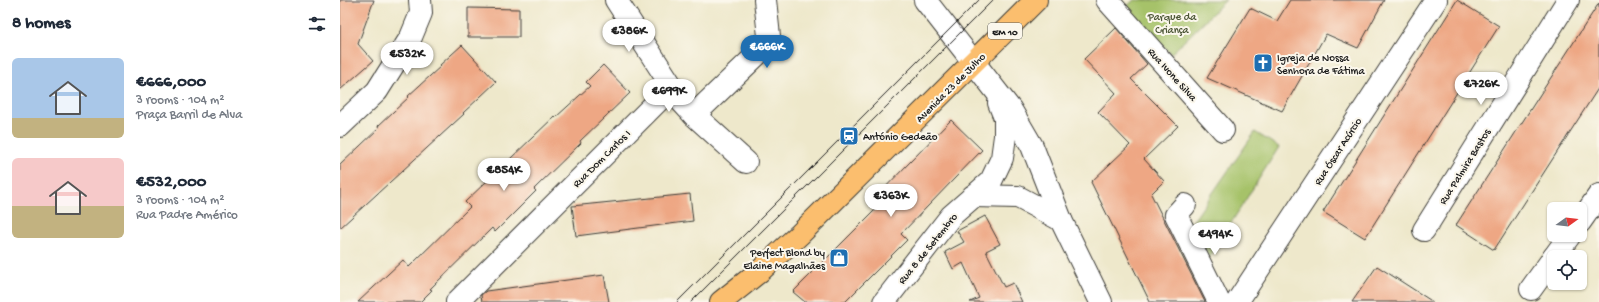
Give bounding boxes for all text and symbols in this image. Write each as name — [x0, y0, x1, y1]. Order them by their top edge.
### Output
park label: Parque da Criança — [1147, 12, 1197, 37]
icon: filters — [306, 13, 328, 35]
text: 8 homes — [12, 14, 70, 34]
pin: €386K — [601, 19, 657, 53]
road number: EM 10 — [988, 23, 1022, 39]
text: €386K — [611, 24, 647, 39]
pin: €666K — [739, 35, 795, 69]
text: €666K — [750, 40, 784, 55]
pin: €532K — [379, 42, 435, 76]
street label: Rua Ivone Silva — [1145, 46, 1199, 105]
text: €532K — [390, 47, 424, 62]
street label: Avenida 23 de Julho — [914, 51, 989, 126]
church icon: Igreja de Nossa Senhora de Fátima — [1252, 52, 1274, 74]
place label: Igreja de Nossa Senhora de Fátima — [1277, 53, 1365, 78]
pin: €726K — [1453, 72, 1509, 106]
text: €666,000 — [136, 73, 206, 93]
icon: home — [44, 74, 92, 122]
text: €726K — [1464, 77, 1498, 92]
pin: €699K — [641, 79, 697, 113]
text: €699K — [652, 84, 686, 99]
text: 3 rooms · 104 m² — [136, 93, 224, 108]
text: Praça Barril de Alva — [136, 108, 242, 123]
street label: Rua Óscar Acúrcio — [1312, 115, 1365, 188]
station icon: António Gedeão — [838, 125, 860, 147]
street label: Rua Palmira Bastos — [1438, 126, 1494, 207]
street label: Rua Dom Carlos I — [571, 128, 634, 191]
place label: António Gedeão — [863, 132, 938, 144]
pin: €854K — [476, 158, 532, 192]
text: €854K — [486, 163, 522, 178]
text: €532,000 — [136, 173, 207, 193]
icon: home — [44, 174, 92, 222]
pin: €363K — [863, 184, 919, 218]
text: €363K — [874, 189, 908, 204]
text: 3 rooms · 104 m² — [136, 193, 224, 208]
north arrow — [1547, 202, 1587, 242]
map controls — [1547, 202, 1587, 290]
text: Rua Padre Américo — [136, 208, 238, 223]
street label: Rua 8 de Setembro — [896, 211, 961, 287]
pin: €494K — [1187, 222, 1243, 256]
text: €494K — [1198, 227, 1232, 242]
place label: Perfect Blond by Elaine Magalhães — [743, 247, 826, 273]
shop icon: Perfect Blond by Elaine Magalhães — [828, 247, 850, 269]
button: locate — [1547, 250, 1587, 290]

